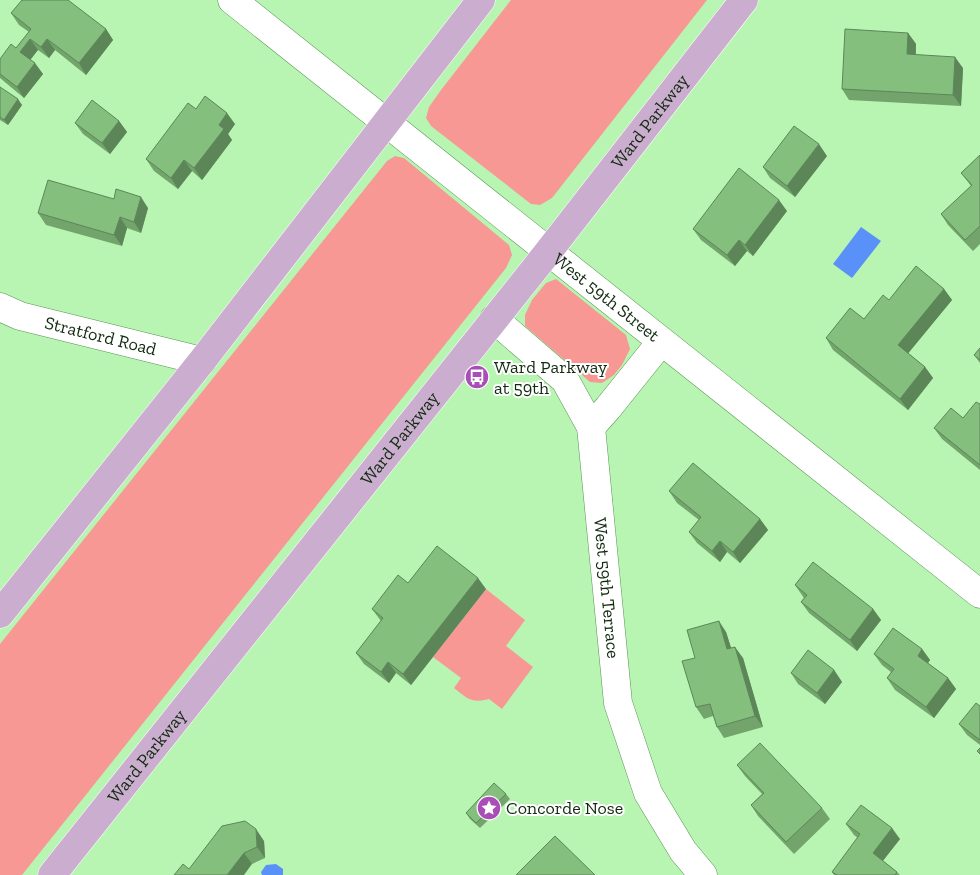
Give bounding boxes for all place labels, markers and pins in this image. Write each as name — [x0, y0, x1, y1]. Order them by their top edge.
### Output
place label: Ward Parkway at 59th — [494, 356, 608, 399]
bus stop icon: Ward Parkway at 59th — [464, 364, 490, 390]
place icon: Concorde Nose — [476, 795, 502, 821]
place label: Concorde Nose — [506, 797, 623, 819]

